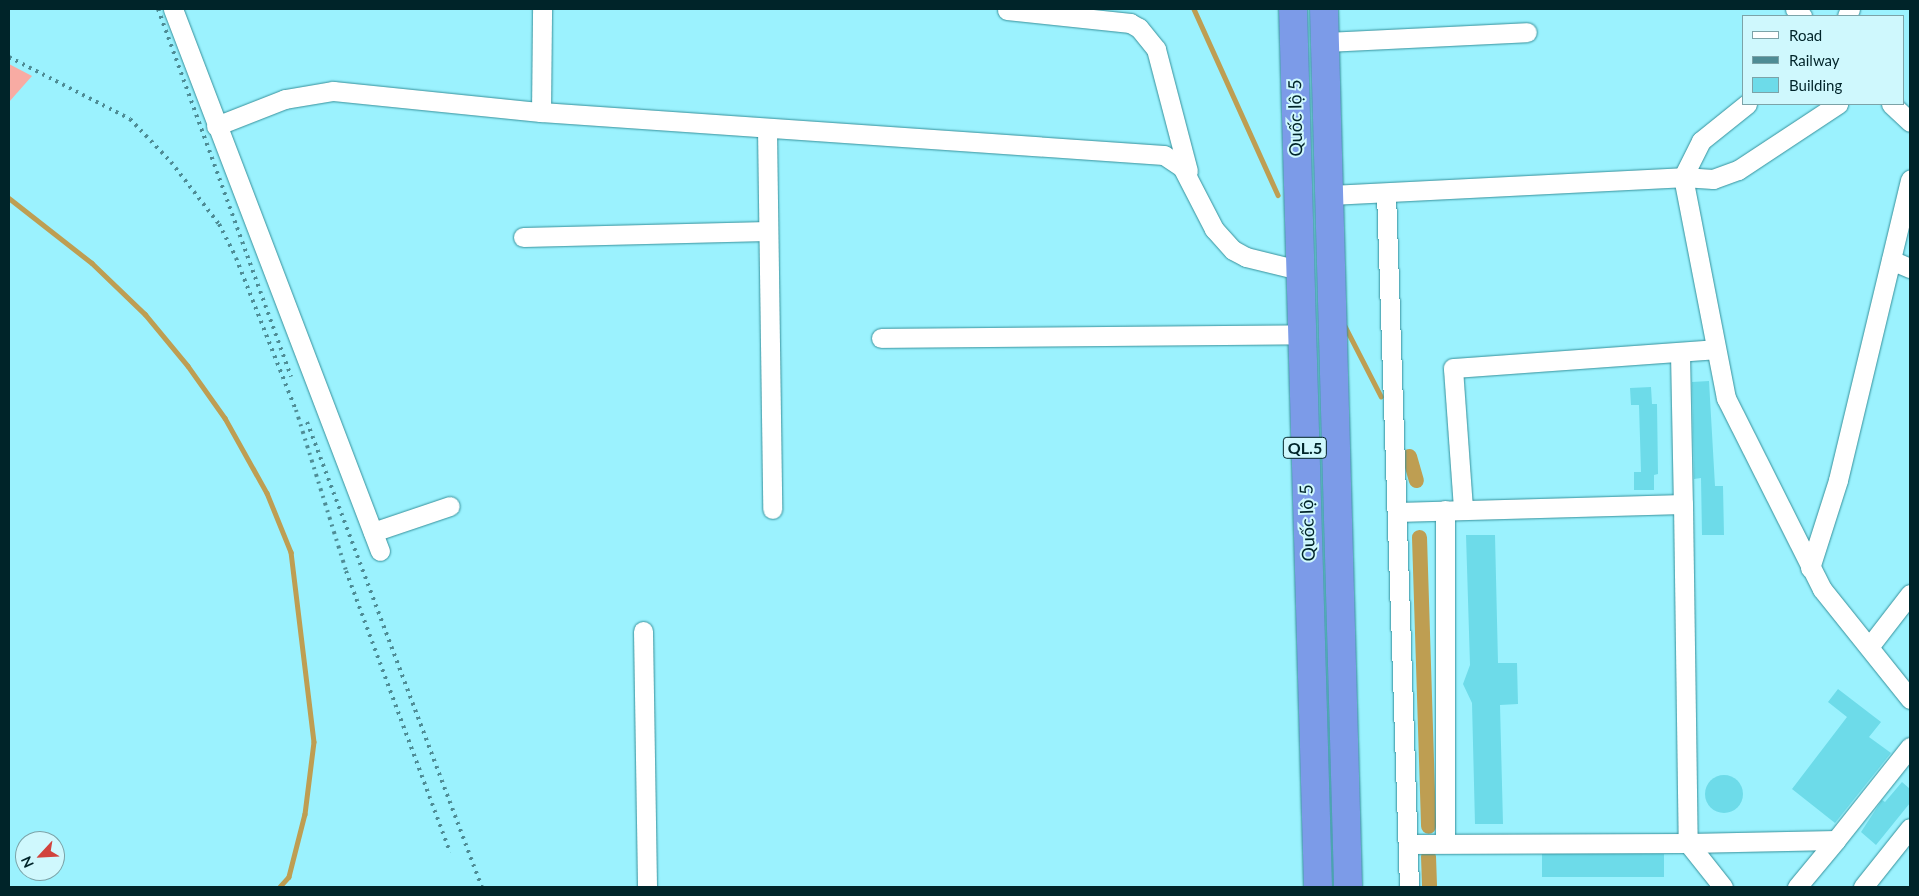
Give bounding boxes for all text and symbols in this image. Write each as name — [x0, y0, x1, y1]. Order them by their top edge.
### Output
legend — [1742, 15, 1904, 105]
text: Road — [1789, 26, 1822, 44]
text: Railway — [1789, 51, 1840, 69]
text: Building — [1789, 76, 1842, 94]
street label: Quốc lộ 5 — [1284, 79, 1306, 157]
road number: QL.5 — [1282, 434, 1328, 462]
street label: Quốc lộ 5 — [1295, 484, 1319, 562]
north arrow — [15, 831, 65, 881]
text: N — [17, 854, 37, 871]

